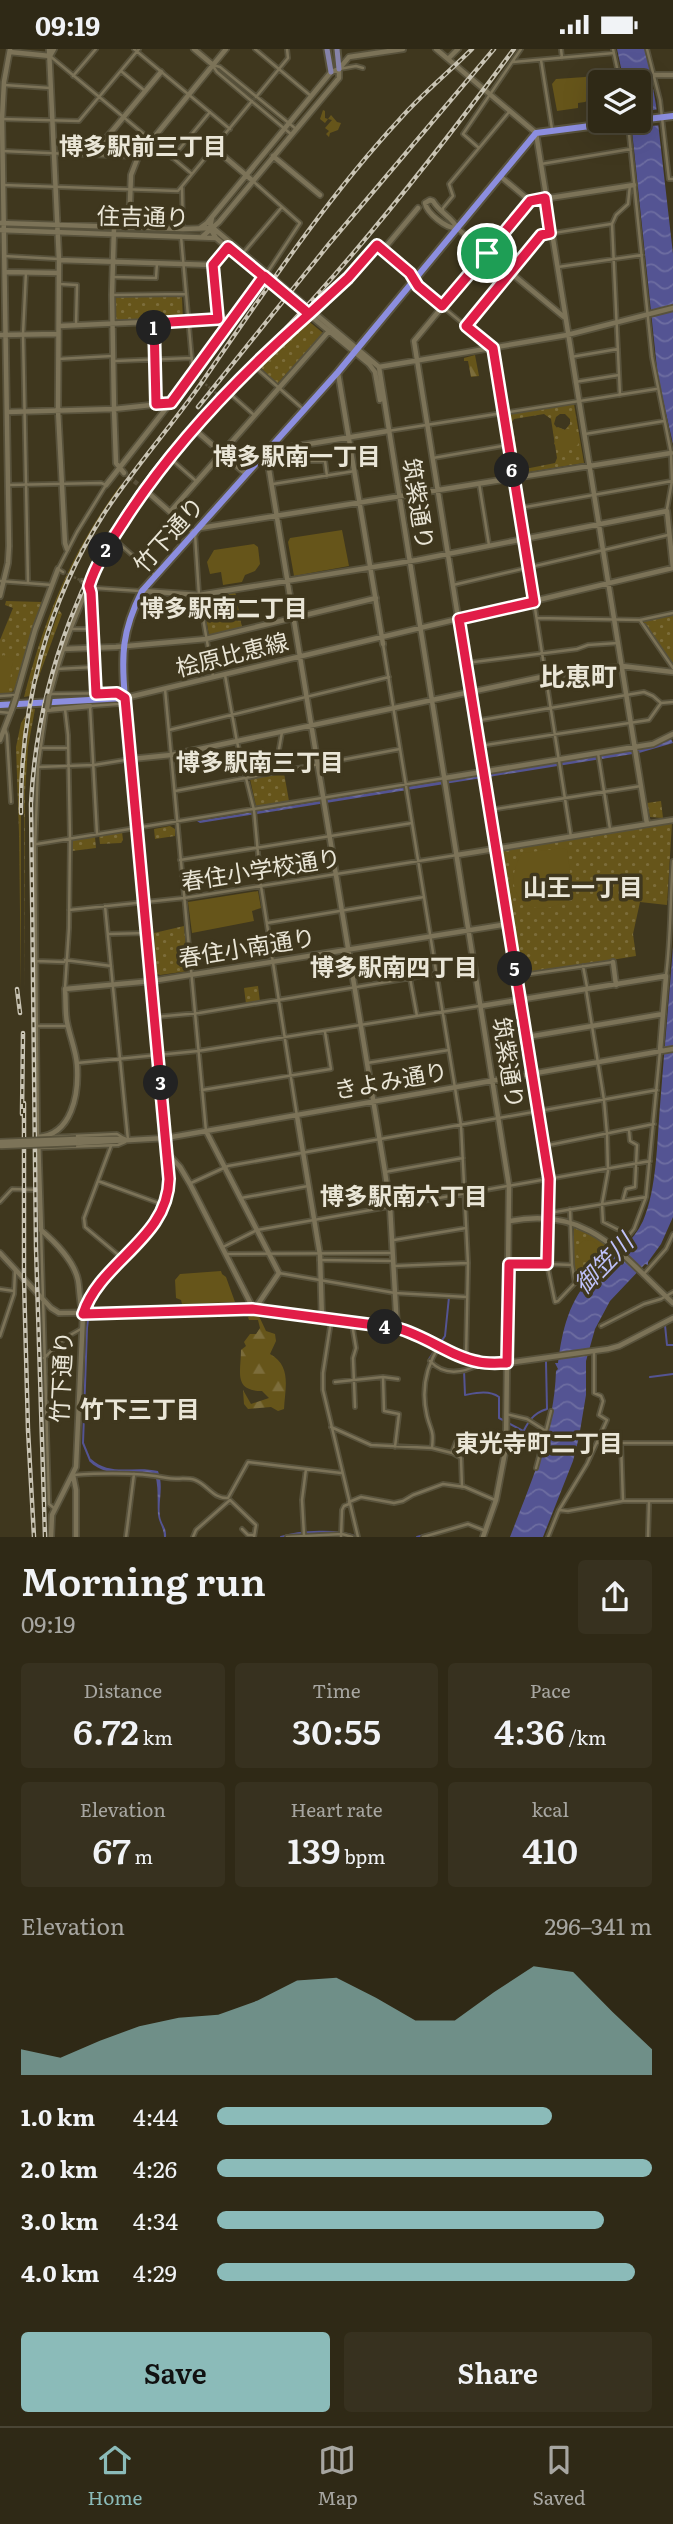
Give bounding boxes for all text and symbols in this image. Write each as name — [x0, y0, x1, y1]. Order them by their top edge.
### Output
text: 09:19 — [35, 5, 100, 44]
map controls — [588, 70, 651, 133]
button: layers — [588, 70, 651, 133]
district label: 博多駅前三丁目 — [59, 127, 227, 162]
street label: 住吉通り — [97, 197, 189, 233]
pin — [457, 223, 517, 283]
icon: arrive — [468, 234, 506, 272]
pin: 1 — [136, 311, 172, 345]
text: 1 — [150, 313, 157, 341]
district label: 博多駅南一丁目 — [213, 437, 381, 472]
pin: 6 — [494, 453, 530, 487]
text: 6 — [506, 455, 517, 483]
street label: 筑紫通り — [396, 456, 444, 552]
street label: 竹下通り — [124, 488, 211, 579]
pin: 2 — [88, 533, 124, 567]
text: 2 — [100, 535, 111, 563]
district label: 博多駅南二丁目 — [140, 589, 308, 624]
street label: 桧原比恵線 — [172, 623, 291, 683]
district label: 比恵町 — [539, 655, 617, 694]
district label: 博多駅南三丁目 — [176, 743, 344, 778]
street label: 春住小学校通り — [179, 839, 343, 897]
district label: 山王一丁目 — [523, 868, 643, 903]
street label: 春住小南通り — [176, 918, 317, 974]
district label: 博多駅南四丁目 — [310, 948, 478, 983]
pin: 5 — [498, 951, 532, 986]
text: 5 — [509, 954, 520, 982]
street label: 筑紫通り — [486, 1015, 534, 1111]
street label: きよみ通り — [331, 1052, 450, 1106]
pin: 3 — [144, 1065, 178, 1101]
text: 3 — [155, 1068, 166, 1096]
district label: 博多駅南六丁目 — [320, 1177, 488, 1212]
water label: 御笠川 — [565, 1222, 642, 1300]
pin: 4 — [368, 1309, 402, 1345]
text: 4 — [379, 1312, 390, 1340]
street label: 竹下通り — [41, 1330, 79, 1424]
district label: 竹下三丁目 — [80, 1390, 200, 1425]
district label: 東光寺町二丁目 — [455, 1424, 623, 1459]
text: Morning run — [21, 1551, 266, 1608]
button: share — [578, 1560, 652, 1634]
text: 09:19 — [21, 1606, 75, 1640]
text: Distance — [84, 1676, 162, 1704]
text: Time — [312, 1676, 361, 1704]
text: Pace — [530, 1676, 571, 1704]
text: 6.72 — [73, 1704, 139, 1756]
text: 30:55 — [292, 1704, 381, 1756]
text: 4:36 — [494, 1704, 565, 1756]
text: km — [139, 1723, 173, 1751]
text: /km — [565, 1723, 606, 1751]
text: Elevation — [80, 1795, 166, 1823]
text: Heart rate — [290, 1795, 383, 1823]
text: kcal — [531, 1795, 569, 1823]
text: 67 — [93, 1823, 131, 1875]
text: 139 — [287, 1823, 340, 1875]
text: 410 — [522, 1823, 578, 1875]
text: m — [131, 1842, 153, 1870]
text: bpm — [340, 1842, 386, 1870]
text: Elevation — [21, 1908, 125, 1942]
text: 296–341 m — [545, 1908, 652, 1942]
text: 1.0 km — [21, 2099, 95, 2133]
text: 4:44 — [133, 2099, 178, 2133]
text: 2.0 km — [21, 2151, 98, 2185]
text: 4:26 — [133, 2151, 177, 2185]
text: 3.0 km — [21, 2203, 99, 2237]
text: 4:34 — [133, 2203, 178, 2237]
text: 4.0 km — [21, 2255, 100, 2289]
text: 4:29 — [133, 2255, 177, 2289]
button: Save — [21, 2332, 330, 2412]
button: Share — [344, 2332, 652, 2412]
tab: Home — [87, 2441, 142, 2511]
tab: Map — [317, 2441, 358, 2511]
tab: Saved — [533, 2441, 586, 2511]

